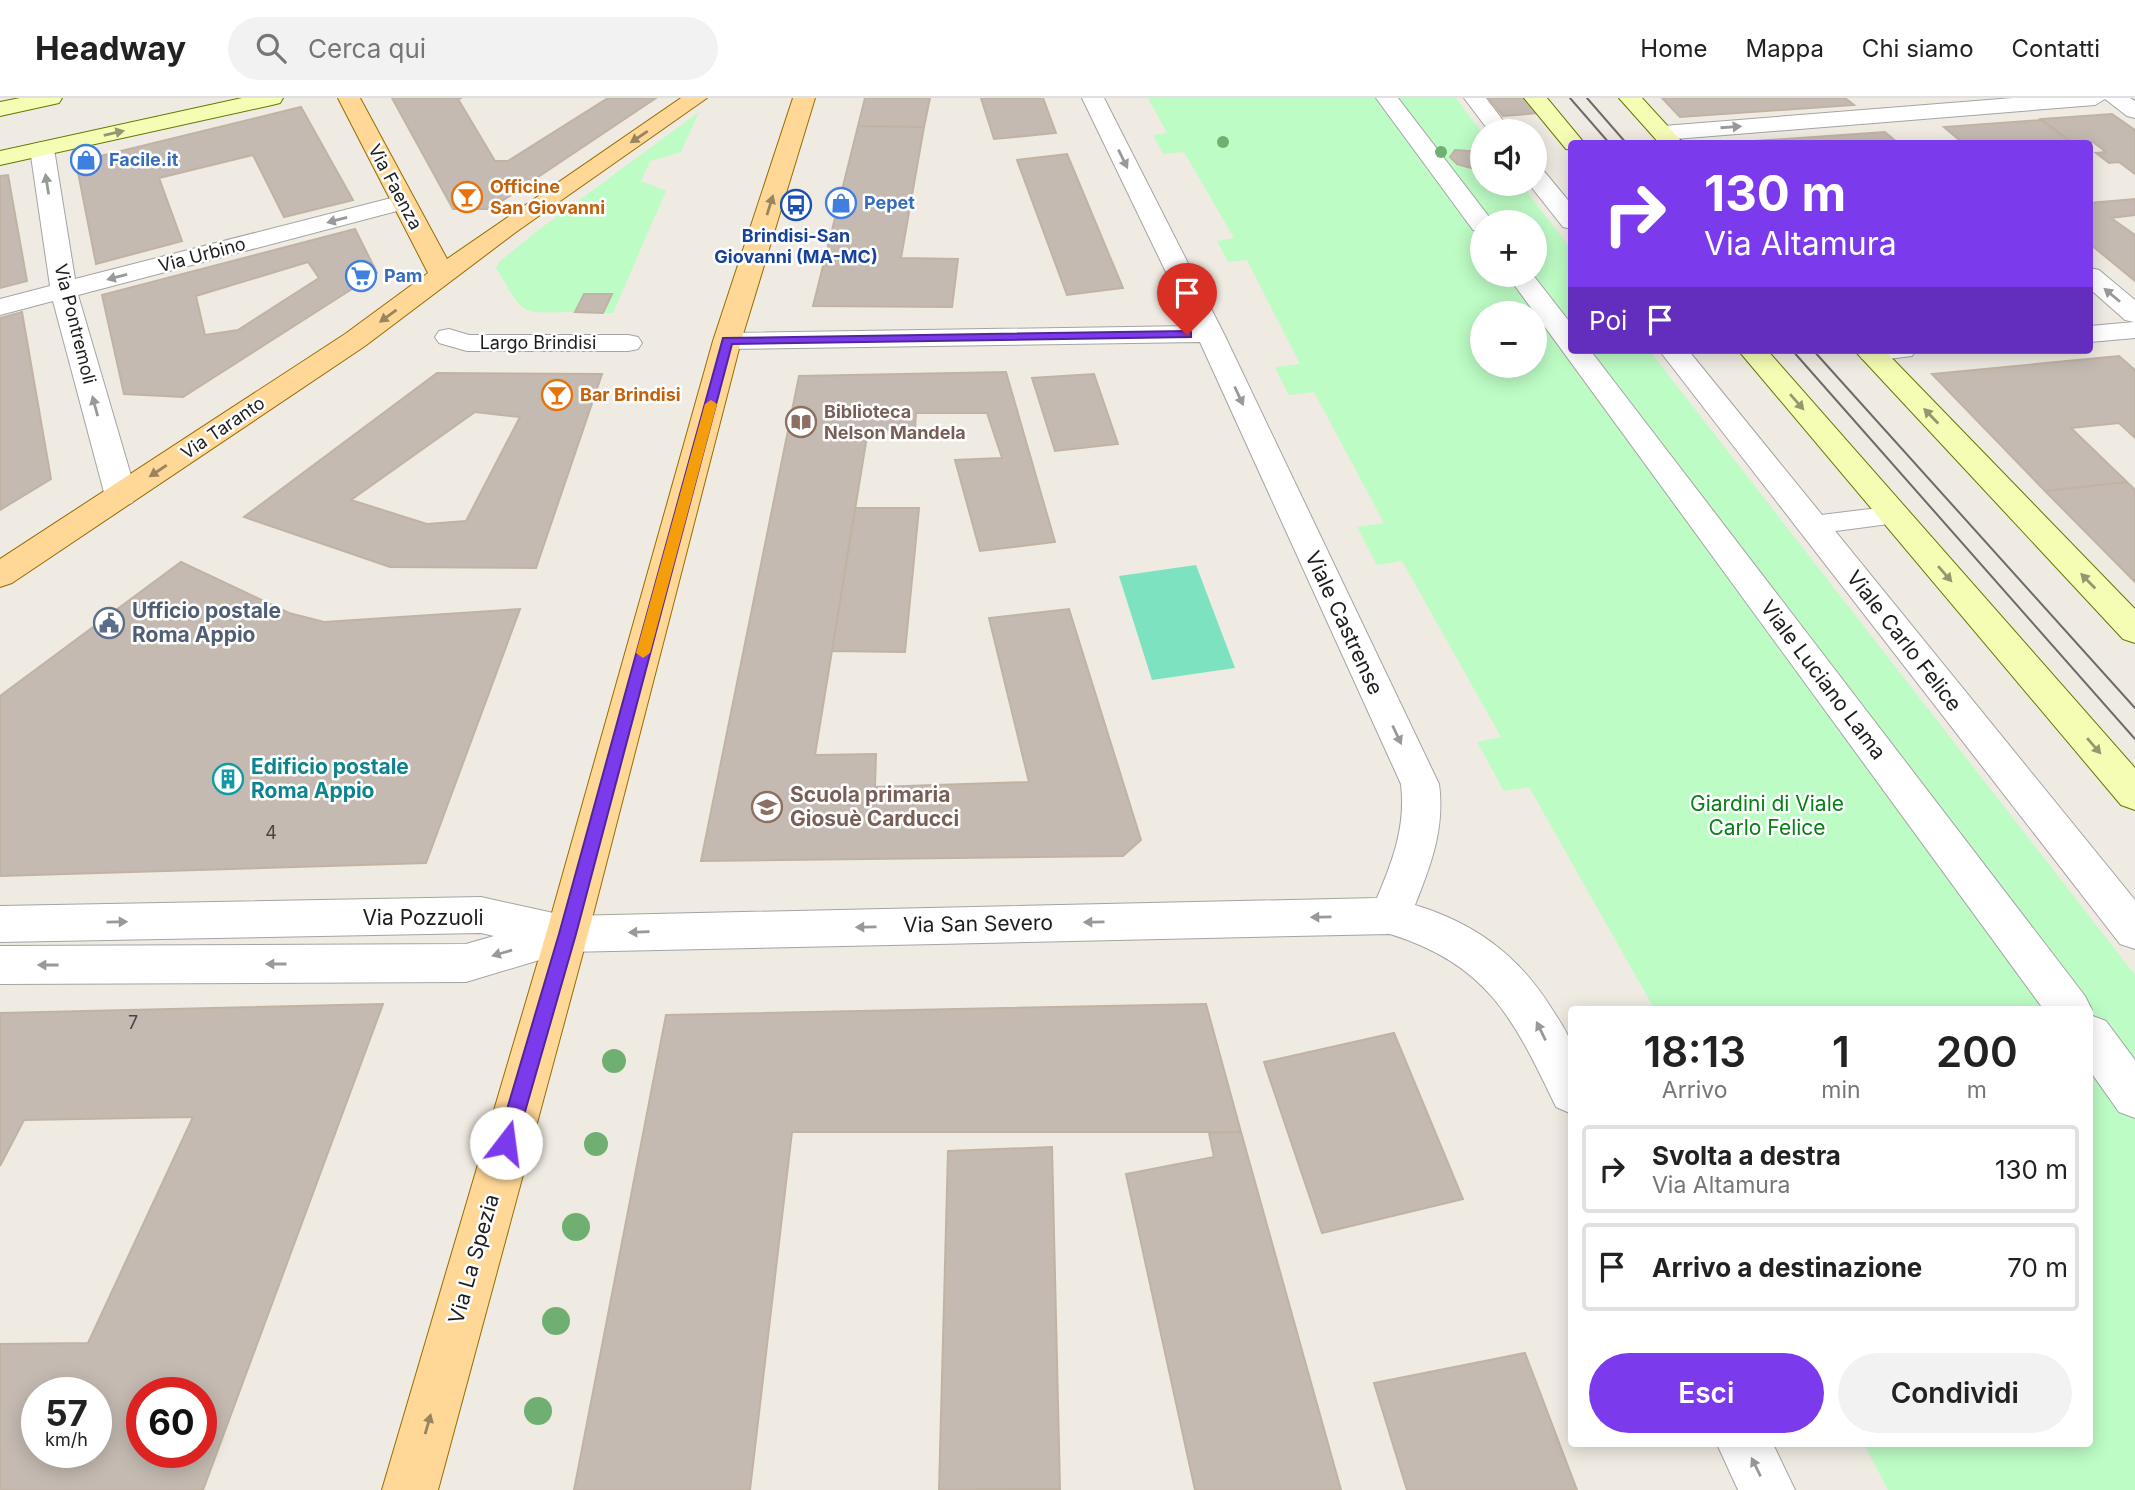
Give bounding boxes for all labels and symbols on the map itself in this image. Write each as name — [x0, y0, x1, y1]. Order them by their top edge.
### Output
one-way arrow — [1720, 121, 1742, 132]
one-way arrow — [103, 127, 125, 138]
one-way arrow — [629, 130, 649, 143]
street label: Via Faenza — [364, 141, 427, 233]
shop icon: Facile.it — [69, 143, 103, 177]
place label: Facile.it — [109, 149, 179, 170]
one-way arrow — [1118, 149, 1129, 169]
one-way arrow — [41, 173, 52, 195]
place label: Officine San Giovanni — [490, 176, 605, 218]
bar icon: Officine San Giovanni — [450, 180, 484, 214]
shop icon: Pepet — [824, 186, 858, 220]
bus stop icon: Brindisi-San Giovanni (MA-MC) — [779, 188, 813, 222]
place label: Pepet — [864, 192, 915, 213]
one-way arrow — [765, 195, 776, 216]
one-way arrow — [326, 215, 348, 226]
place label: Brindisi-San Giovanni (MA-MC) — [714, 225, 878, 267]
street label: Via Urbino — [156, 233, 248, 276]
supermarket icon: Pam — [344, 259, 378, 293]
street label: Via Pontremoli — [50, 262, 101, 386]
pin — [1157, 263, 1217, 335]
place label: Pam — [384, 265, 422, 286]
one-way arrow — [106, 272, 128, 283]
one-way arrow — [2104, 287, 2122, 302]
one-way arrow — [378, 309, 397, 323]
street label: Largo Brindisi — [480, 332, 596, 353]
bar icon: Bar Brindisi — [540, 378, 574, 412]
place label: Bar Brindisi — [580, 384, 681, 405]
one-way arrow — [1233, 386, 1245, 406]
street label: Via Taranto — [177, 392, 269, 463]
one-way arrow — [1789, 393, 1804, 410]
one-way arrow — [89, 395, 100, 417]
place label: Biblioteca Nelson Mandela — [824, 401, 966, 443]
library icon: Biblioteca Nelson Mandela — [784, 405, 818, 439]
one-way arrow — [1924, 408, 1940, 425]
one-way arrow — [148, 464, 168, 477]
street label: Viale Castrense — [1300, 547, 1389, 698]
street label: Viale Carlo Felice — [1842, 565, 1967, 716]
one-way arrow — [1937, 565, 1953, 583]
one-way arrow — [2080, 572, 2096, 590]
street label: Viale Luciano Lama — [1755, 595, 1891, 764]
place label: Ufficio postale Roma Appio — [132, 598, 281, 647]
public building icon: Ufficio postale Roma Appio — [92, 606, 126, 640]
one-way arrow — [1392, 725, 1403, 746]
one-way arrow — [2086, 737, 2102, 755]
place label: Edificio postale Roma Appio — [251, 754, 409, 803]
building icon: Edificio postale Roma Appio — [211, 762, 245, 796]
place label: Scuola primaria Giosuè Carducci — [790, 782, 959, 831]
school or university icon: Scuola primaria Giosuè Carducci — [750, 790, 784, 824]
park label: Giardini di Viale Carlo Felice — [1690, 791, 1844, 840]
house number: 4 — [265, 822, 277, 843]
street label: Via Pozzuoli — [362, 905, 484, 930]
street label: Via San Severo — [903, 910, 1053, 937]
one-way arrow — [1310, 911, 1332, 923]
one-way arrow — [106, 916, 128, 927]
one-way arrow — [1083, 916, 1105, 928]
one-way arrow — [855, 921, 877, 932]
one-way arrow — [628, 926, 650, 937]
one-way arrow — [491, 948, 512, 958]
one-way arrow — [264, 958, 286, 970]
one-way arrow — [37, 959, 59, 971]
house number: 7 — [128, 1012, 138, 1033]
one-way arrow — [1536, 1021, 1547, 1041]
position arrow — [469, 1106, 543, 1180]
street label: Via La Spezia — [443, 1191, 504, 1327]
speed limit sign: 60 — [126, 1377, 217, 1468]
one-way arrow — [423, 1413, 434, 1435]
one-way arrow — [1750, 1457, 1761, 1477]

